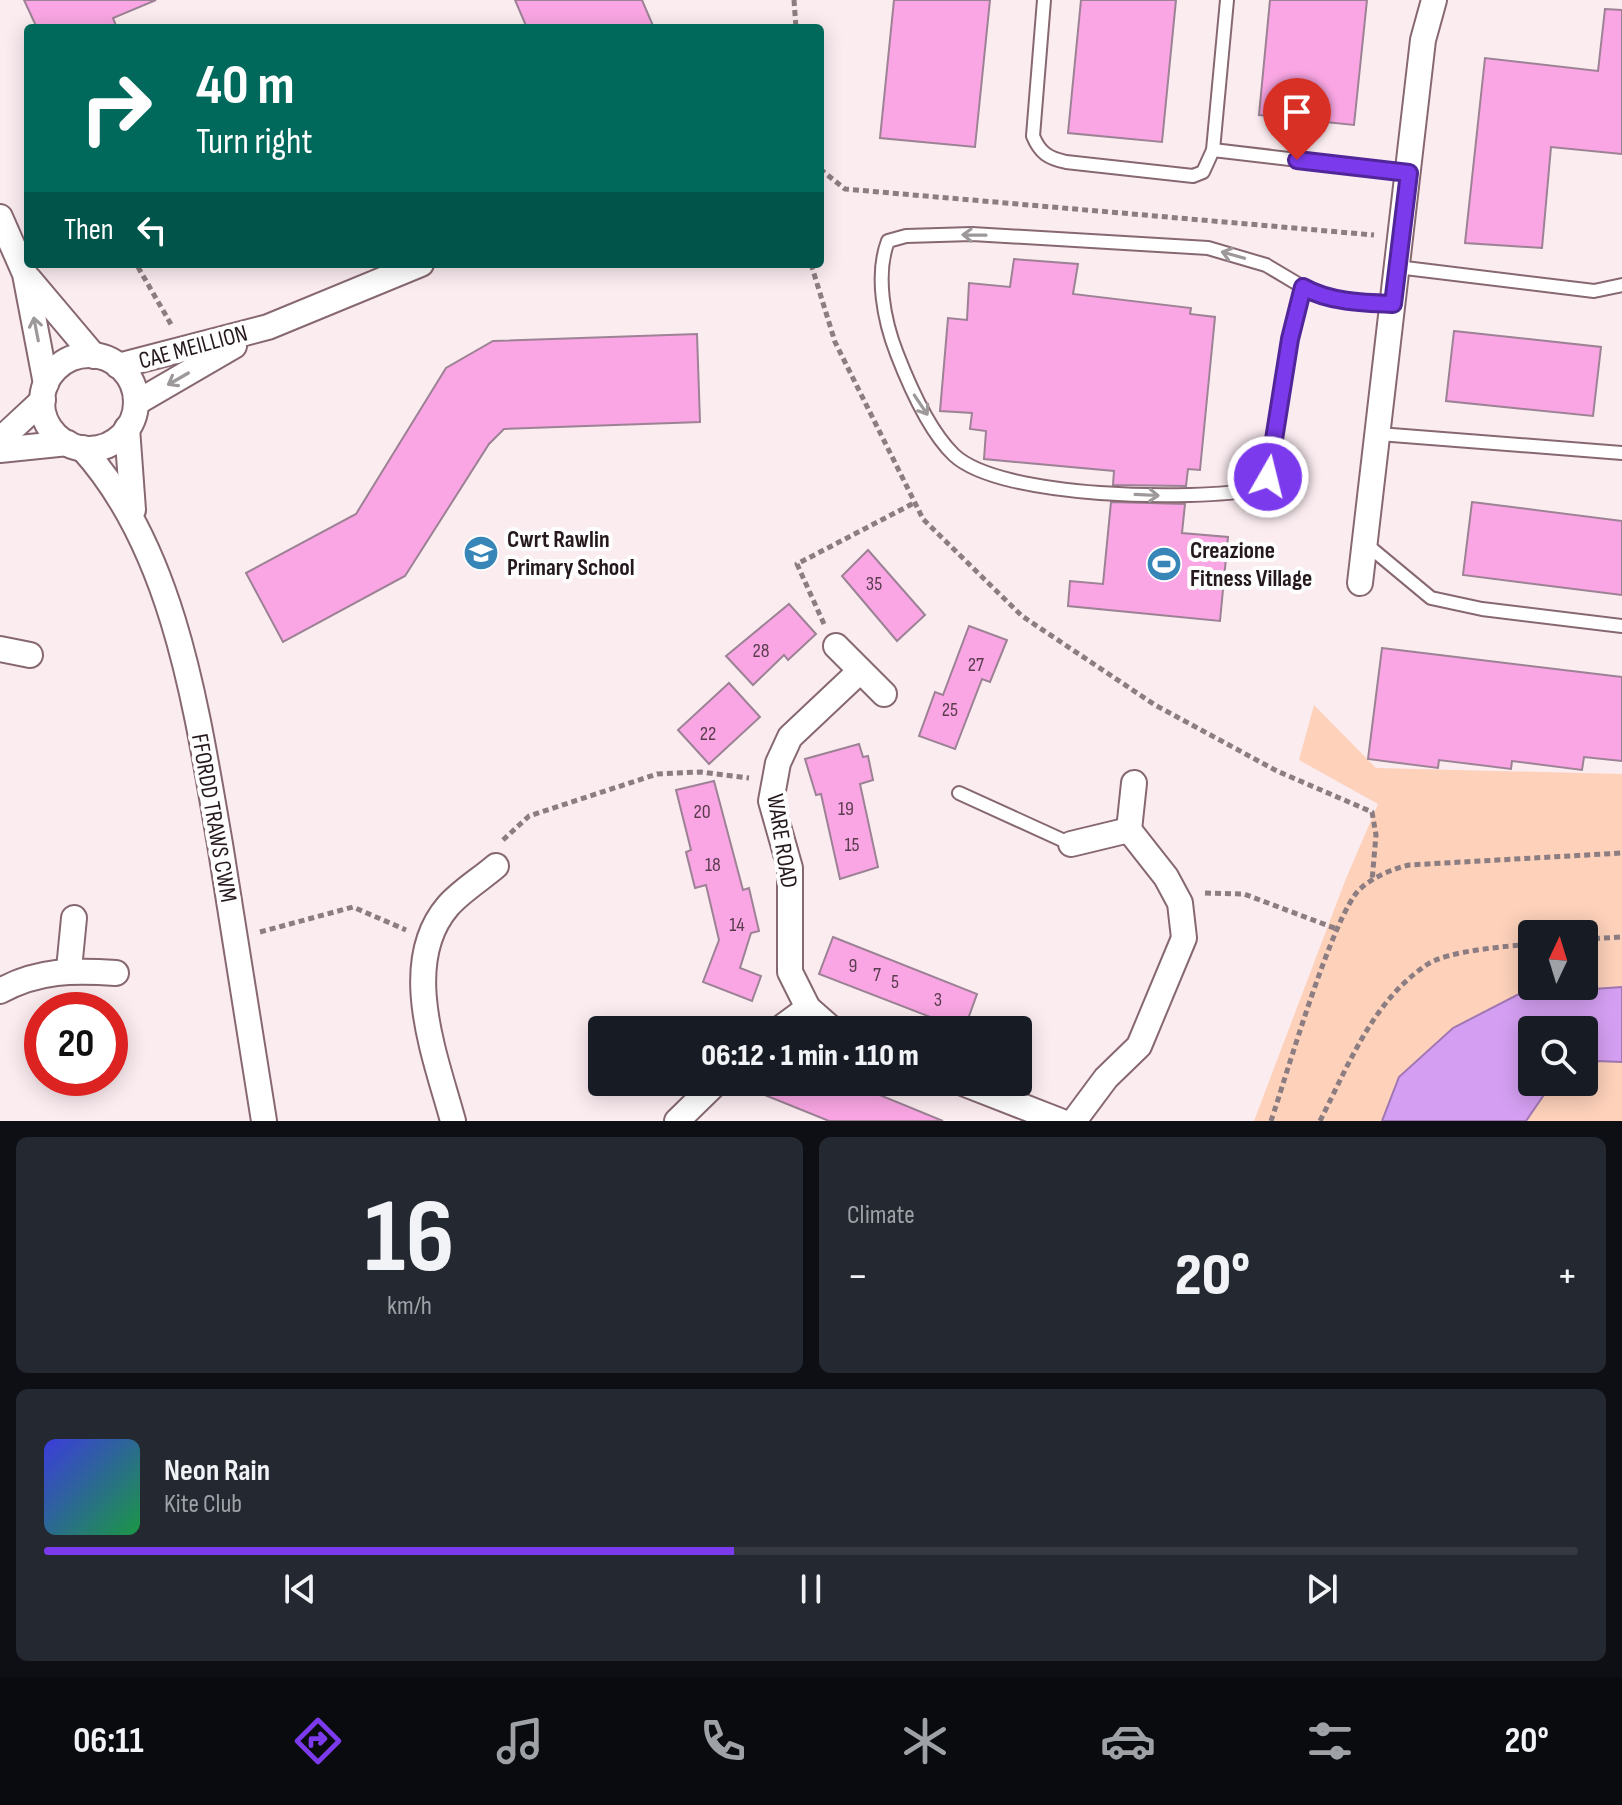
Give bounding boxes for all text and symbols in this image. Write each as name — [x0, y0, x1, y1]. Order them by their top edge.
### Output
text: 40 m — [196, 53, 295, 120]
icon: right — [64, 56, 168, 160]
pin — [1263, 78, 1331, 160]
icon: arrive — [1275, 90, 1319, 134]
text: Turn right — [196, 121, 313, 164]
icon: left — [130, 208, 174, 252]
text: Then — [64, 212, 114, 248]
one-way arrow — [961, 227, 988, 243]
one-way arrow — [1220, 247, 1246, 262]
one-way arrow — [28, 317, 43, 342]
street label: CAE MEILLION — [135, 319, 251, 375]
one-way arrow — [166, 372, 190, 387]
one-way arrow — [912, 394, 929, 416]
position arrow — [1226, 435, 1310, 519]
one-way arrow — [1133, 488, 1160, 503]
place label: Cwrt Rawlin Primary School — [507, 525, 635, 582]
school or university icon: Cwrt Rawlin Primary School — [462, 534, 500, 572]
place label: Creazione Fitness Village — [1190, 536, 1312, 593]
sports icon: Creazione Fitness Village — [1145, 545, 1183, 583]
house number: 35 — [866, 572, 882, 596]
house number: 28 — [753, 639, 770, 663]
house number: 27 — [968, 653, 984, 677]
house number: 25 — [942, 698, 958, 722]
house number: 22 — [700, 722, 716, 746]
street label: FFORDD TRAWS CWM — [185, 732, 243, 904]
street label: WARE ROAD — [760, 792, 804, 890]
house number: 19 — [838, 797, 854, 821]
house number: 20 — [693, 800, 711, 824]
house number: 15 — [844, 833, 860, 857]
house number: 18 — [705, 853, 721, 877]
house number: 14 — [729, 913, 745, 937]
north arrow — [1518, 920, 1598, 1000]
map controls — [1518, 920, 1598, 1096]
house number: 9 — [849, 954, 857, 978]
house number: 7 — [873, 963, 881, 987]
house number: 5 — [891, 970, 899, 994]
house number: 3 — [934, 988, 942, 1012]
speed limit sign: 20 — [24, 992, 128, 1096]
button: search — [1518, 1016, 1598, 1096]
text: 06:12 · 1 min · 110 m — [701, 1038, 919, 1074]
text: 16 — [365, 1176, 454, 1301]
text: Climate — [847, 1200, 915, 1231]
text: 20° — [1175, 1240, 1250, 1312]
text: − — [847, 1250, 869, 1303]
text: + — [1556, 1250, 1578, 1303]
text: km/h — [387, 1291, 432, 1322]
text: Neon Rain — [164, 1453, 270, 1489]
text: Kite Club — [164, 1489, 242, 1520]
icon: previous — [278, 1567, 322, 1611]
icon: pause — [789, 1567, 833, 1611]
icon: next — [1300, 1567, 1344, 1611]
icon: directions — [290, 1713, 346, 1769]
icon: music — [492, 1713, 548, 1769]
icon: phone — [695, 1713, 751, 1769]
icon: climate — [897, 1713, 953, 1769]
icon: car — [1100, 1713, 1156, 1769]
icon: filters — [1302, 1713, 1358, 1769]
text: 06:11 — [73, 1720, 144, 1763]
text: 20° — [1505, 1720, 1549, 1763]

